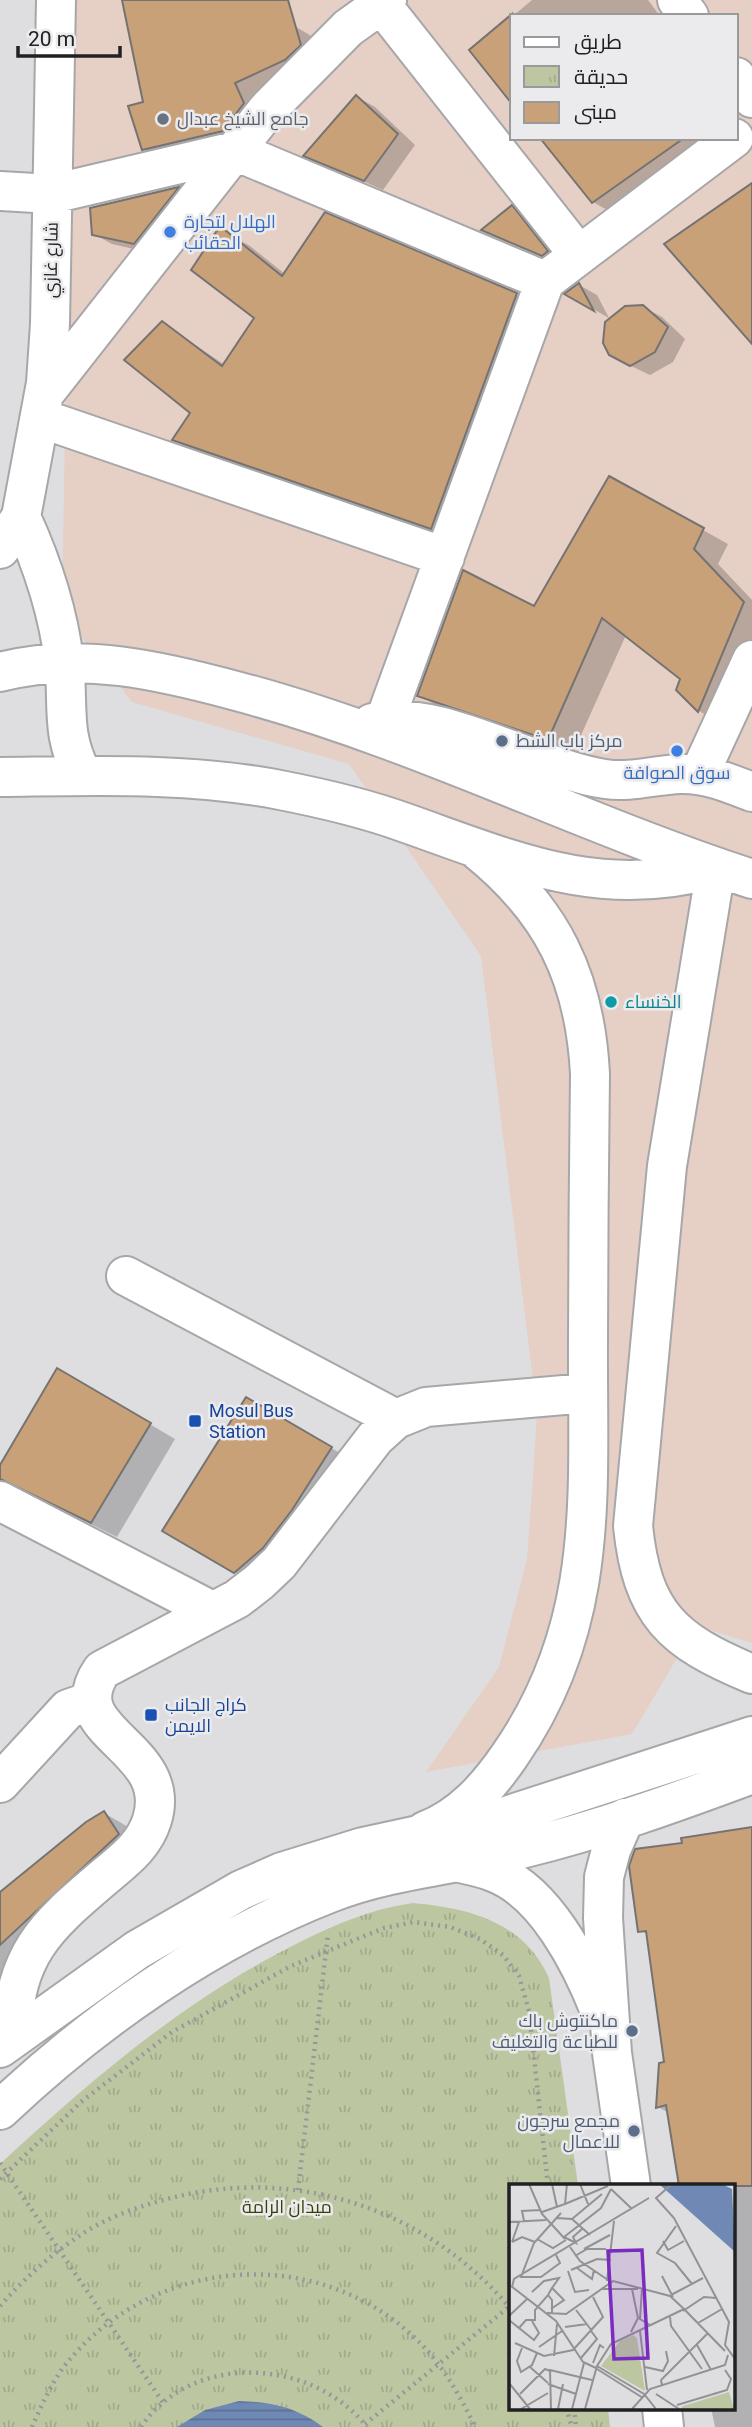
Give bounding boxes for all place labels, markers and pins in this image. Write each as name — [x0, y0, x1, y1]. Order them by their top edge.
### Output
place label: جامع الشيخ عبدال — [177, 108, 308, 131]
marker: جامع الشيخ عبدال — [155, 111, 171, 127]
place label: الهلال لتجارة الحقائب — [184, 211, 276, 253]
marker: الهلال لتجارة الحقائب — [162, 224, 178, 240]
place label: مركز باب الشط — [516, 730, 623, 752]
marker: مركز باب الشط — [494, 733, 510, 749]
marker: سوق الصوافة — [669, 743, 685, 759]
place label: سوق الصوافة — [623, 762, 731, 785]
place label: الخنساء — [625, 991, 682, 1012]
marker: الخنساء — [603, 994, 619, 1010]
place label: Mosul Bus Station — [209, 1400, 293, 1442]
marker: Mosul Bus Station — [187, 1413, 203, 1429]
place label: كراج الجانب الايمن — [165, 1694, 247, 1737]
marker: كراج الجانب الايمن — [143, 1707, 159, 1723]
place label: ماكنتوش باك للطباعة والتغليف — [492, 2010, 618, 2053]
marker: ماكنتوش باك للطباعة والتغليف — [624, 2023, 640, 2039]
place label: مجمع سرجون للاعمال — [517, 2110, 620, 2153]
marker: مجمع سرجون للاعمال — [626, 2123, 642, 2139]

